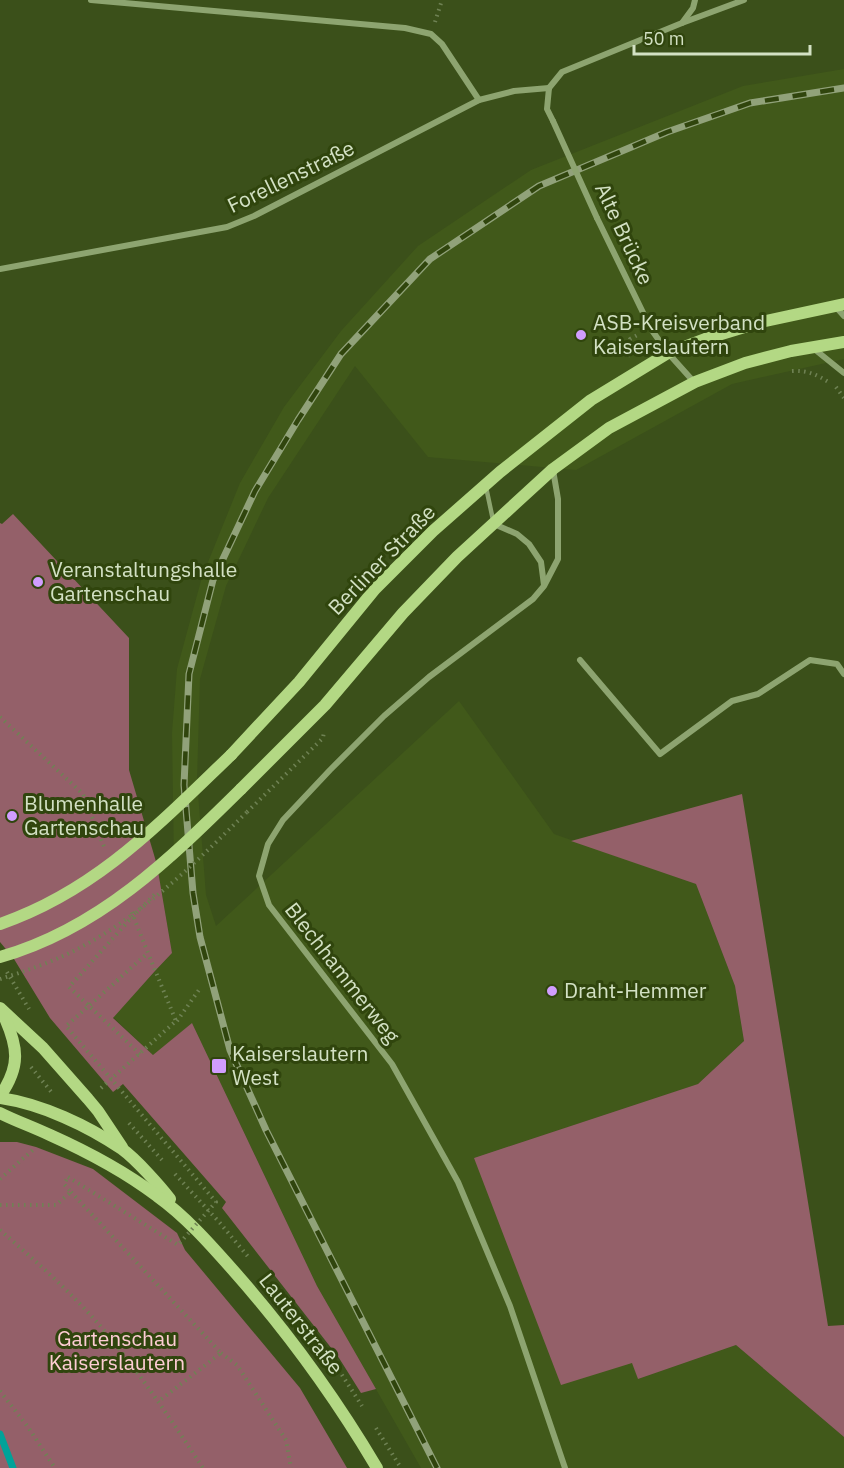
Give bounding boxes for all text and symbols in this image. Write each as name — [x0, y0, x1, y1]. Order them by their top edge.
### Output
scale bar — [634, 18, 810, 56]
text: 50 m — [643, 27, 685, 50]
street label: Forellenstraße — [222, 133, 359, 219]
street label: Alte Brücke — [589, 178, 661, 289]
place label: ASB-Kreisverband Kaiserslautern — [593, 308, 765, 360]
marker: ASB-Kreisverband Kaiserslautern — [574, 328, 588, 342]
street label: Berliner Straße — [321, 498, 441, 621]
place label: Veranstaltungshalle Gartenschau — [50, 555, 237, 607]
marker: Veranstaltungshalle Gartenschau — [31, 575, 45, 589]
place label: Blumenhalle Gartenschau — [24, 789, 144, 841]
marker: Blumenhalle Gartenschau — [5, 809, 19, 823]
street label: Blechhammerweg — [279, 896, 407, 1048]
place label: Draht-Hemmer — [564, 976, 707, 1004]
marker: Draht-Hemmer — [545, 984, 559, 998]
place label: Kaiserslautern West — [232, 1039, 368, 1091]
marker: Kaiserslautern West — [210, 1057, 228, 1075]
street label: Lauterstraße — [253, 1267, 350, 1380]
park label: Gartenschau Kaiserslautern — [49, 1324, 185, 1376]

